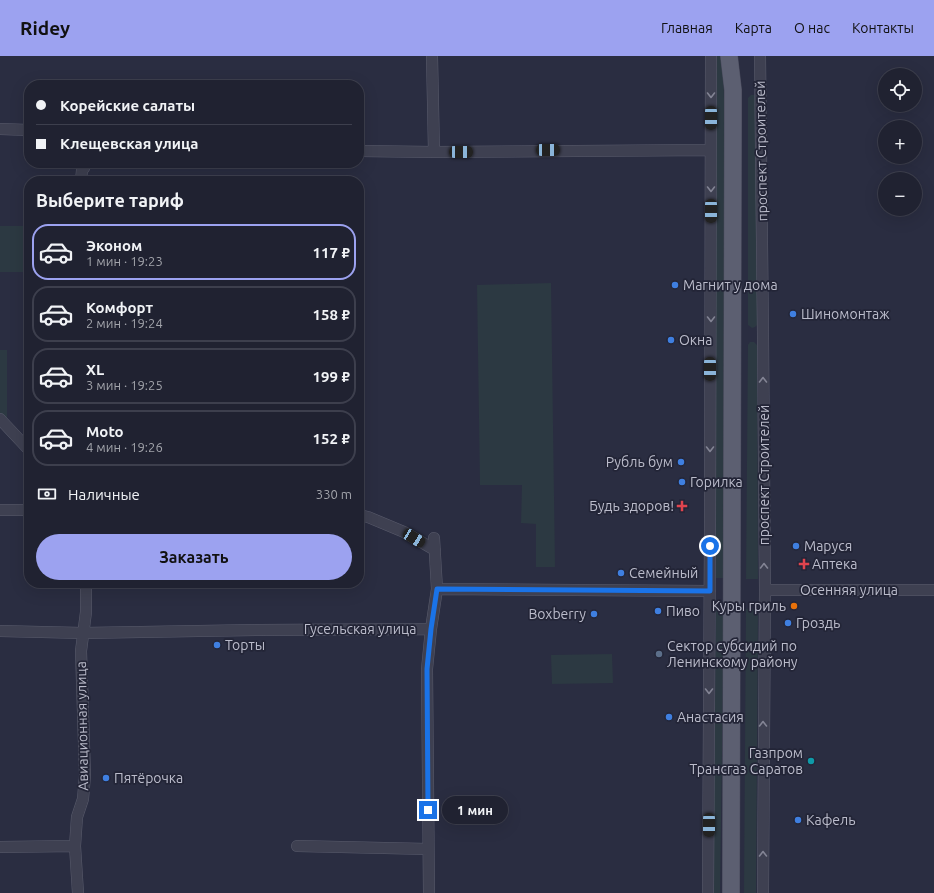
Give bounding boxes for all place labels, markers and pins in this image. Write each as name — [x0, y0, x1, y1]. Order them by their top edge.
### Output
place label: Магнит у дома — [683, 277, 778, 293]
marker: Магнит у дома — [670, 280, 680, 290]
place label: Шиномонтаж — [801, 306, 890, 322]
marker: Шиномонтаж — [788, 309, 798, 319]
place label: Окна — [679, 332, 712, 348]
marker: Окна — [666, 335, 676, 345]
place label: Рубль бум — [606, 454, 673, 470]
marker: Рубль бум — [676, 457, 686, 467]
place label: Горилка — [690, 474, 743, 490]
marker: Горилка — [677, 477, 687, 487]
place label: Будь здоров! — [589, 498, 674, 514]
marker: Будь здоров! — [677, 501, 687, 511]
place label: Маруся — [804, 538, 852, 554]
marker: Маруся — [791, 541, 801, 551]
place label: Аптека — [812, 556, 857, 572]
marker: Аптека — [799, 559, 809, 569]
place label: Семейный — [629, 565, 698, 581]
marker: Семейный — [616, 568, 626, 578]
place label: Куры гриль — [712, 598, 786, 614]
marker: Куры гриль — [789, 601, 799, 611]
place label: Пиво — [666, 603, 700, 619]
place label: Boxberry — [528, 606, 586, 622]
marker: Пиво — [653, 606, 663, 616]
marker: Boxberry — [589, 609, 599, 619]
place label: Гроздь — [796, 615, 840, 631]
marker: Гроздь — [783, 618, 793, 628]
place label: Торты — [225, 637, 265, 653]
place label: Сектор субсидий по Ленинскому району — [667, 638, 798, 670]
marker: Торты — [212, 640, 222, 650]
marker: Сектор субсидий по Ленинскому району — [654, 649, 664, 659]
place label: Анастасия — [677, 709, 744, 725]
marker: Анастасия — [664, 712, 674, 722]
place label: Газпром Трансгаз Саратов — [689, 745, 803, 777]
marker: Газпром Трансгаз Саратов — [806, 756, 816, 766]
place label: Пятёрочка — [114, 770, 183, 786]
marker: Пятёрочка — [101, 773, 111, 783]
place label: Кафель — [806, 812, 856, 828]
marker: Кафель — [793, 815, 803, 825]

